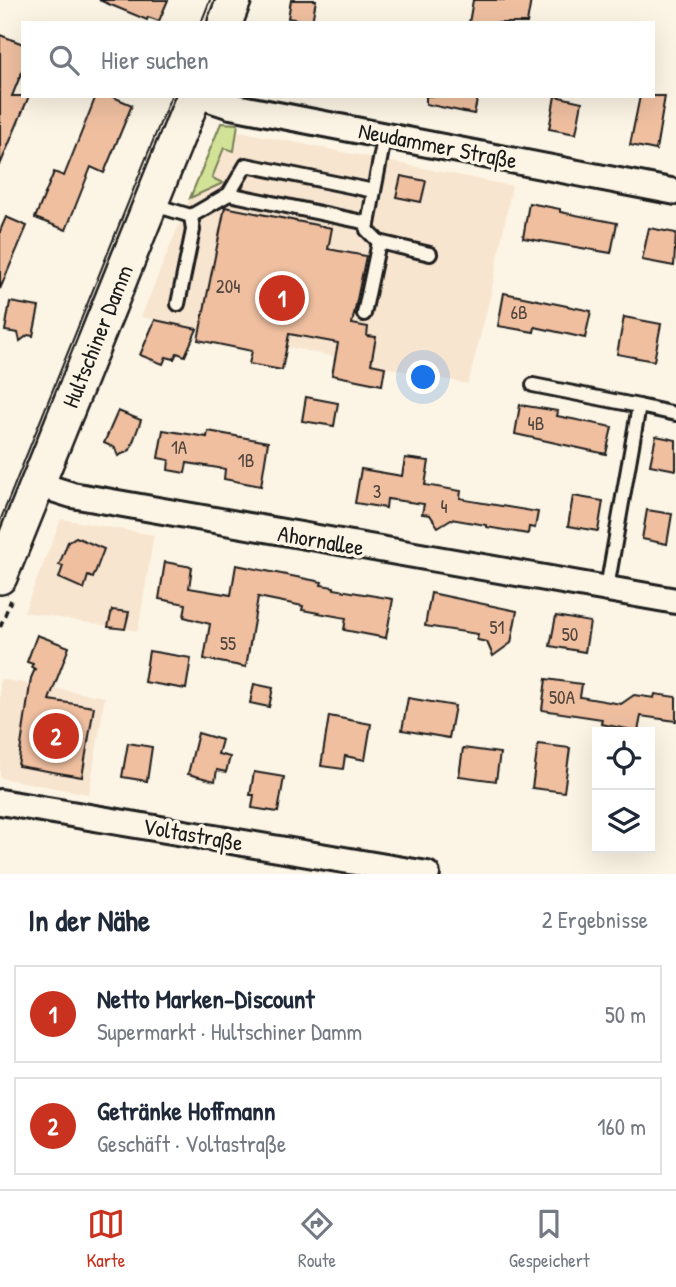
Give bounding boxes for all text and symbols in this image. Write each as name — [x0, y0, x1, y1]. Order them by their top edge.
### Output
search box — [21, 21, 655, 98]
icon: search — [45, 41, 83, 79]
text: Hier suchen — [101, 42, 209, 77]
street label: Neudammer Straße — [356, 114, 520, 176]
street label: Hultschiner Damm — [54, 260, 140, 412]
pin: 1 — [259, 272, 305, 324]
house number: 204 — [216, 273, 240, 299]
house number: 6B — [510, 299, 528, 325]
your location — [406, 360, 440, 394]
house number: 4B — [528, 410, 544, 436]
house number: 1A — [171, 434, 187, 460]
house number: 1B — [238, 447, 254, 473]
house number: 3 — [373, 478, 381, 504]
house number: 4 — [440, 493, 448, 519]
street label: Ahornallee — [276, 517, 366, 563]
house number: 51 — [490, 614, 505, 640]
house number: 50 — [562, 621, 578, 647]
house number: 55 — [220, 630, 236, 656]
house number: 50A — [549, 684, 575, 710]
pin: 2 — [33, 710, 79, 762]
map controls — [592, 727, 655, 853]
button: locate — [592, 727, 655, 790]
button: layers — [592, 790, 655, 853]
street label: Voltastraße — [140, 810, 246, 858]
text: In der Nähe — [28, 900, 150, 940]
text: 2 Ergebnisse — [542, 904, 648, 935]
text: Netto Marken-Discount — [97, 981, 314, 1016]
text: 1 — [49, 999, 57, 1030]
text: 50 m — [605, 999, 646, 1030]
text: Supermarkt · Hultschiner Damm — [97, 1016, 362, 1047]
text: Getränke Hoffmann — [97, 1093, 276, 1128]
text: 2 — [48, 1111, 58, 1142]
text: 160 m — [597, 1111, 646, 1142]
text: Geschäft · Voltastraße — [97, 1128, 286, 1159]
tab: Karte — [86, 1205, 125, 1273]
tab: Route — [298, 1205, 336, 1273]
tab: Gespeichert — [509, 1205, 590, 1273]

